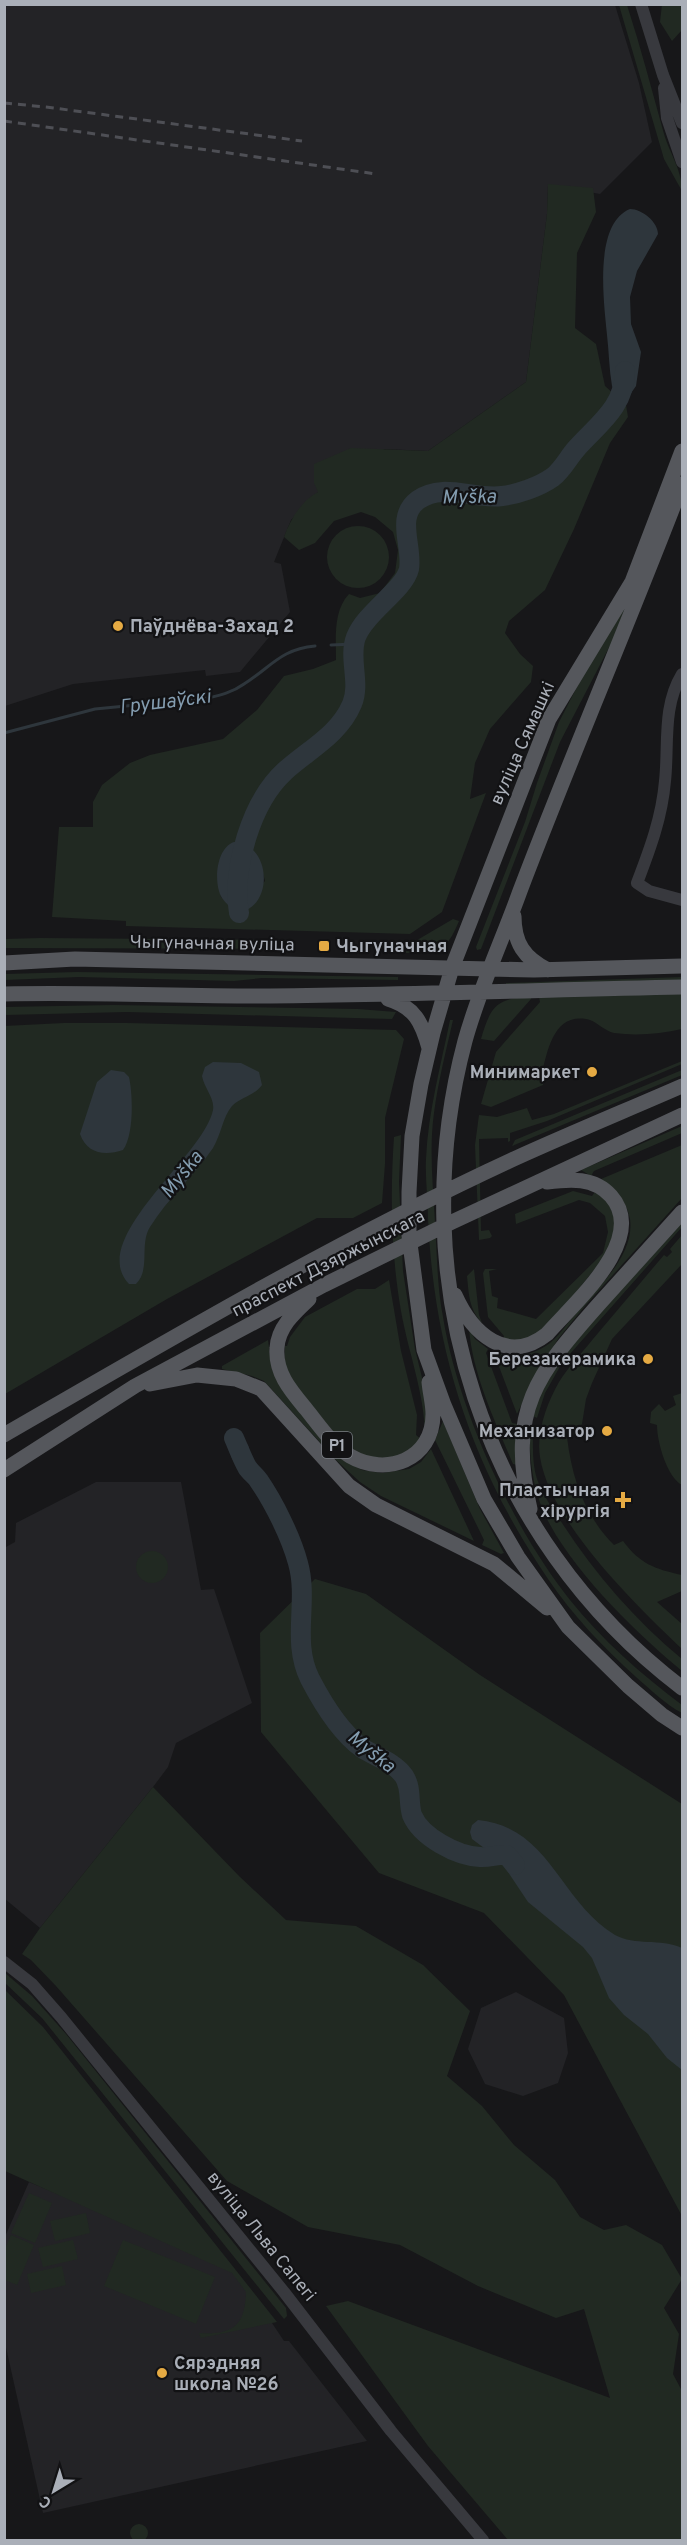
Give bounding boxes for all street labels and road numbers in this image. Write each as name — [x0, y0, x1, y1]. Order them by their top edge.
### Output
street label: вуліца Сямашкі — [486, 678, 561, 809]
street label: Чыгуначная вуліца — [129, 932, 295, 957]
street label: праспект Дзяржынскага — [228, 1206, 429, 1323]
road number: Р1 — [322, 1432, 352, 1458]
street label: вуліца Льва Сапегі — [201, 2167, 320, 2307]

